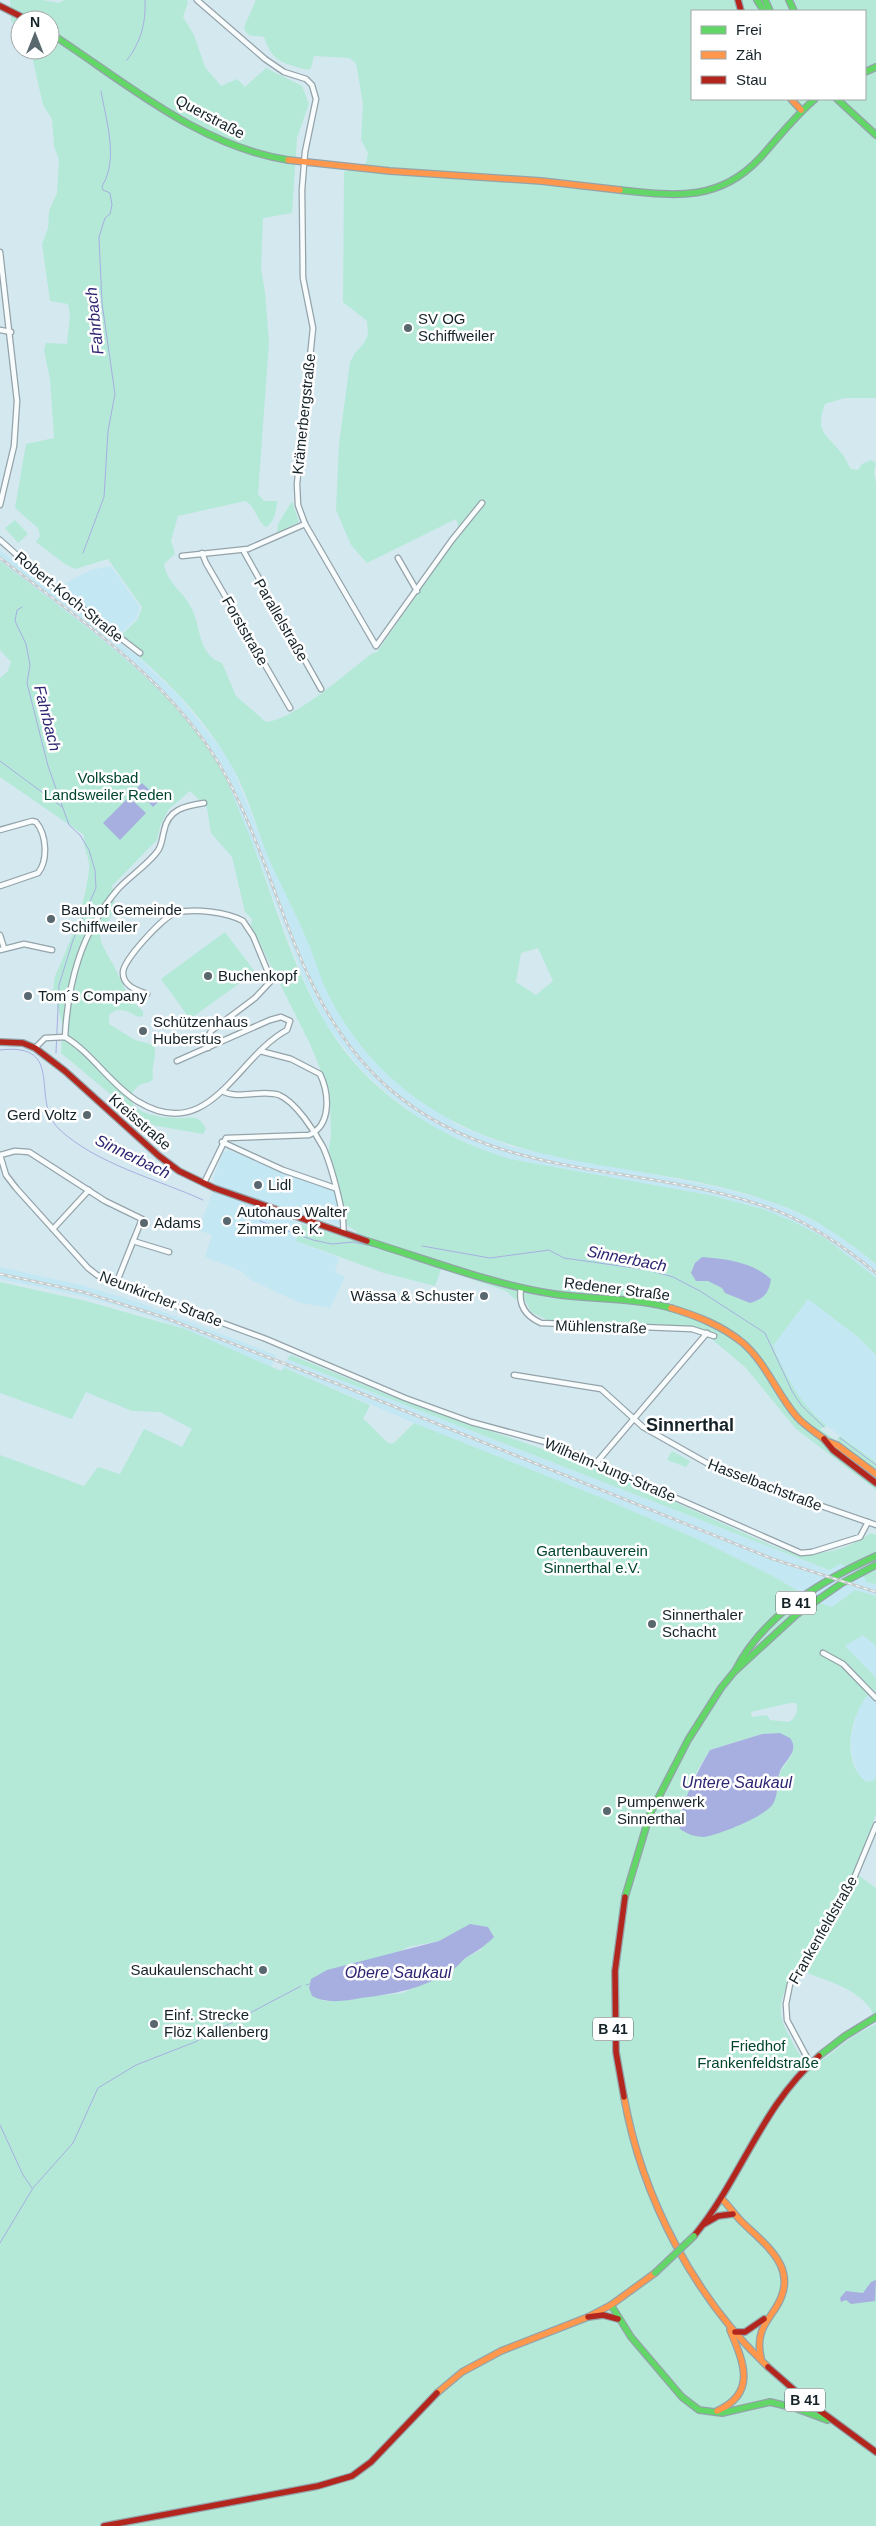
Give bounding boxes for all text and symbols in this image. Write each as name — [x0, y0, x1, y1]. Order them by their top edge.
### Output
north arrow — [10, 10, 60, 60]
legend — [691, 10, 866, 100]
text: N — [30, 14, 40, 30]
text: Frei — [736, 21, 762, 38]
text: Zäh — [736, 46, 762, 63]
text: Stau — [736, 71, 767, 88]
street label: Querstraße — [173, 91, 248, 142]
water label: Fahrbach — [83, 286, 106, 355]
place label: SV OG Schiffweiler — [418, 310, 494, 344]
marker: SV OG Schiffweiler — [402, 322, 414, 334]
street label: Krämerbergstraße — [289, 353, 318, 475]
street label: Robert-Koch-Straße — [12, 548, 127, 645]
street label: Parallelstraße — [251, 575, 312, 664]
street label: Forststraße — [219, 593, 272, 668]
water label: Fahrbach — [31, 683, 64, 753]
park label: Volksbad Landsweiler Reden — [44, 769, 172, 803]
place label: Bauhof Gemeinde Schiffweiler — [61, 901, 182, 935]
marker: Bauhof Gemeinde Schiffweiler — [45, 913, 57, 925]
place label: Buchenkopf — [218, 967, 298, 984]
marker: Buchenkopf — [202, 970, 214, 982]
place label: Tom´s Company — [38, 987, 148, 1004]
marker: Tom´s Company — [22, 990, 34, 1002]
place label: Schützenhaus Huberstus — [153, 1013, 248, 1047]
marker: Schützenhaus Huberstus — [137, 1025, 149, 1037]
street label: Kreisstraße — [106, 1090, 175, 1153]
place label: Gerd Voltz — [7, 1106, 77, 1123]
marker: Gerd Voltz — [81, 1109, 93, 1121]
water label: Sinnerbach — [93, 1131, 173, 1182]
place label: Lidl — [268, 1176, 291, 1193]
marker: Lidl — [252, 1179, 264, 1191]
place label: Autohaus Walter Zimmer e. K. — [237, 1203, 347, 1237]
place label: Adams — [154, 1214, 201, 1231]
marker: Autohaus Walter Zimmer e. K. — [221, 1215, 233, 1227]
marker: Adams — [138, 1217, 150, 1229]
water label: Sinnerbach — [586, 1242, 668, 1275]
street label: Neunkircher Straße — [97, 1267, 225, 1330]
street label: Redener Straße — [563, 1274, 671, 1303]
place label: Wässa & Schuster — [351, 1287, 474, 1304]
marker: Wässa & Schuster — [478, 1290, 490, 1302]
street label: Mühlenstraße — [555, 1316, 647, 1337]
district label: Sinnerthal — [646, 1415, 734, 1435]
street label: Wilhelm-Jung-Straße — [542, 1434, 678, 1505]
street label: Hasselbachstraße — [706, 1455, 825, 1514]
park label: Gartenbauverein Sinnerthal e.V. — [536, 1542, 648, 1576]
road number: B 41 — [776, 1592, 816, 1615]
place label: Sinnerthaler Schacht — [662, 1606, 743, 1640]
marker: Sinnerthaler Schacht — [646, 1618, 658, 1630]
water label: Untere Saukaul — [682, 1774, 793, 1791]
place label: Pumpenwerk Sinnerthal — [617, 1793, 705, 1827]
marker: Pumpenwerk Sinnerthal — [601, 1805, 613, 1817]
street label: Frankenfeldstraße — [785, 1873, 860, 1987]
place label: Saukaulenschacht — [130, 1961, 254, 1978]
marker: Saukaulenschacht — [257, 1964, 269, 1976]
water label: Obere Saukaul — [345, 1964, 452, 1981]
place label: Einf. Strecke Flöz Kallenberg — [164, 2006, 268, 2040]
marker: Einf. Strecke Flöz Kallenberg — [148, 2018, 160, 2030]
road number: B 41 — [593, 2018, 633, 2040]
park label: Friedhof Frankenfeldstraße — [697, 2037, 819, 2071]
road number: B 41 — [785, 2388, 825, 2412]

